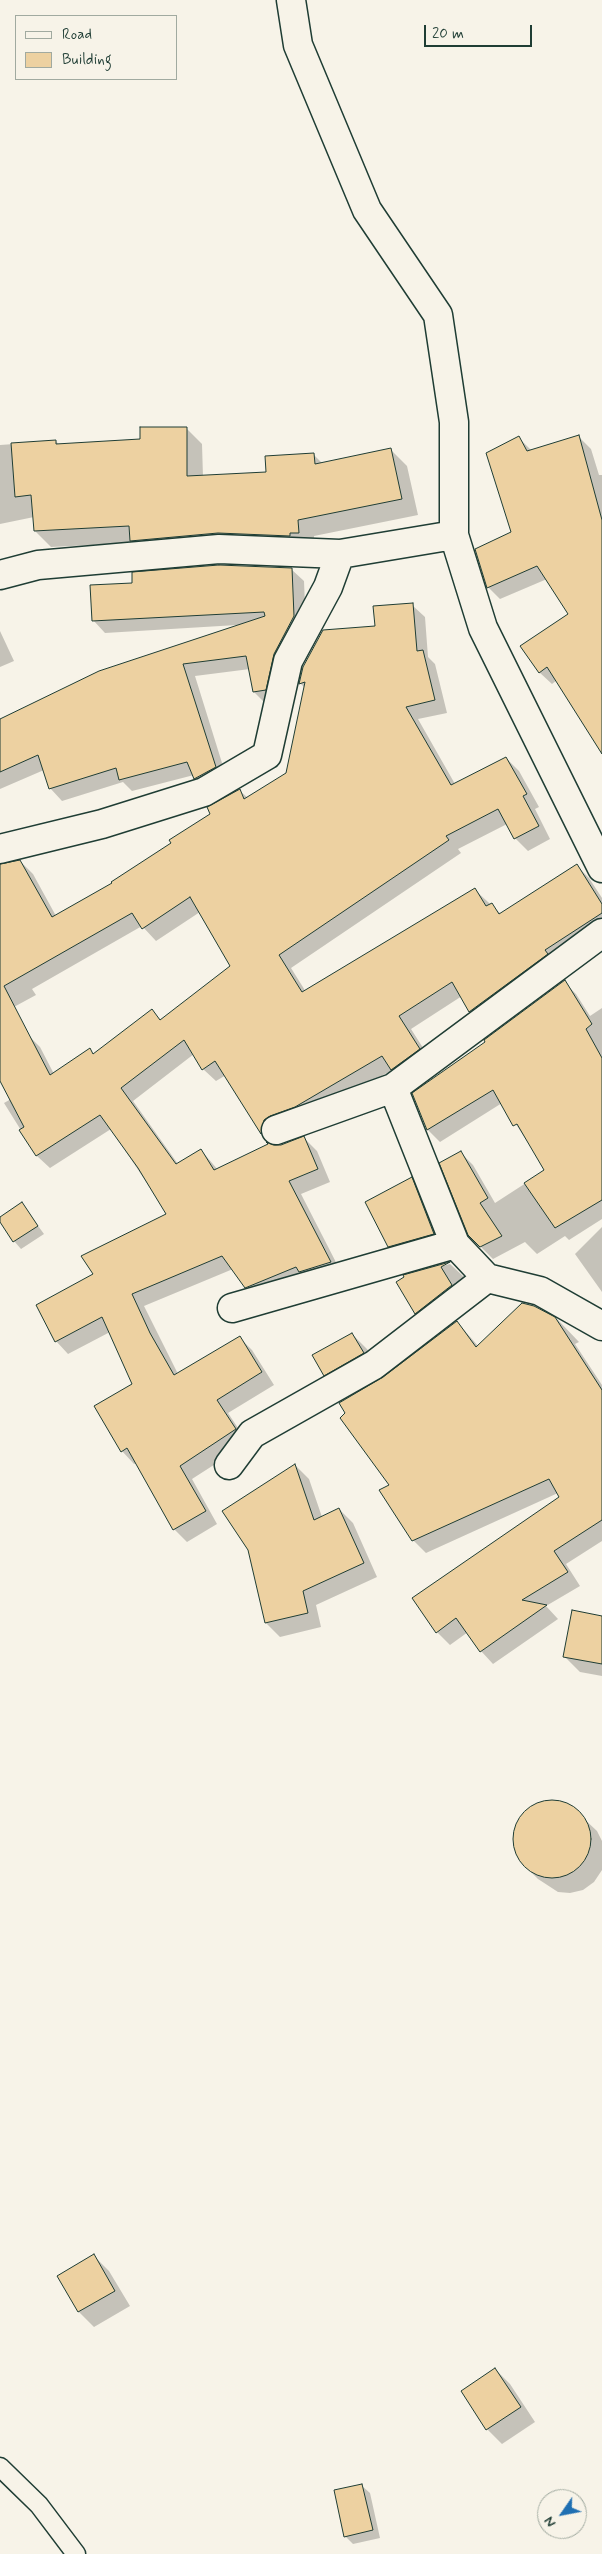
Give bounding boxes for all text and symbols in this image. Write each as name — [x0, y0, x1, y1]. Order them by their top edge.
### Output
legend — [15, 15, 178, 80]
scale bar — [427, 15, 534, 47]
text: 20 m — [432, 24, 464, 44]
text: Road — [62, 25, 92, 45]
text: Building — [62, 50, 112, 70]
north arrow — [537, 2489, 587, 2539]
text: N — [540, 2513, 560, 2530]

